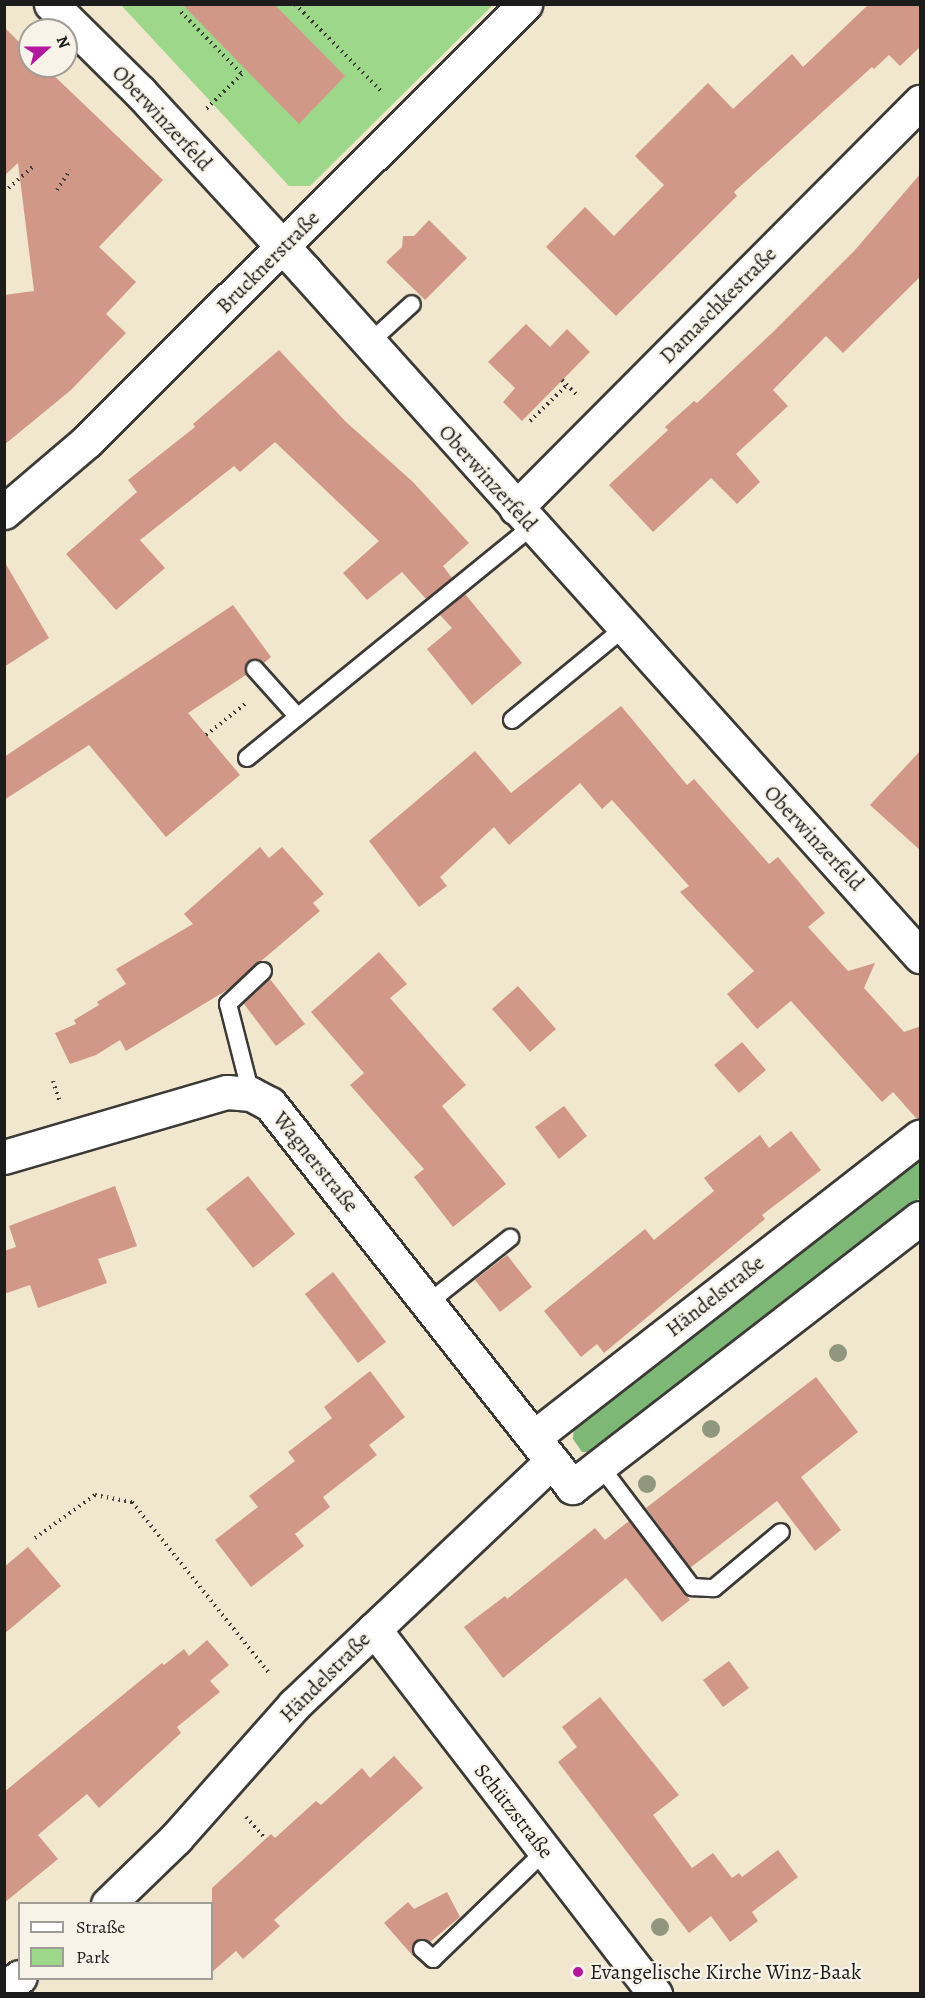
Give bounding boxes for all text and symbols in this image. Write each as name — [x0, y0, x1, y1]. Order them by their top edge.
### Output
north arrow — [18, 18, 78, 78]
text: N — [51, 33, 75, 52]
street label: Oberwinzerfeld — [107, 60, 217, 176]
street label: Brucknerstraße — [211, 205, 325, 319]
street label: Damaschkestraße — [654, 241, 782, 369]
street label: Oberwinzerfeld — [434, 420, 542, 536]
street label: Oberwinzerfeld — [759, 780, 869, 896]
street label: Wagnerstraße — [268, 1107, 364, 1217]
street label: Händelstraße — [661, 1250, 769, 1342]
street label: Händelstraße — [275, 1627, 375, 1727]
street label: Schützstraße — [469, 1758, 559, 1864]
legend — [18, 1902, 213, 1980]
text: Straße — [76, 1915, 125, 1939]
text: Park — [76, 1945, 110, 1969]
place label: Evangelische Kirche Winz-Baak — [590, 1959, 862, 1985]
marker: Evangelische Kirche Winz-Baak — [571, 1965, 585, 1979]

